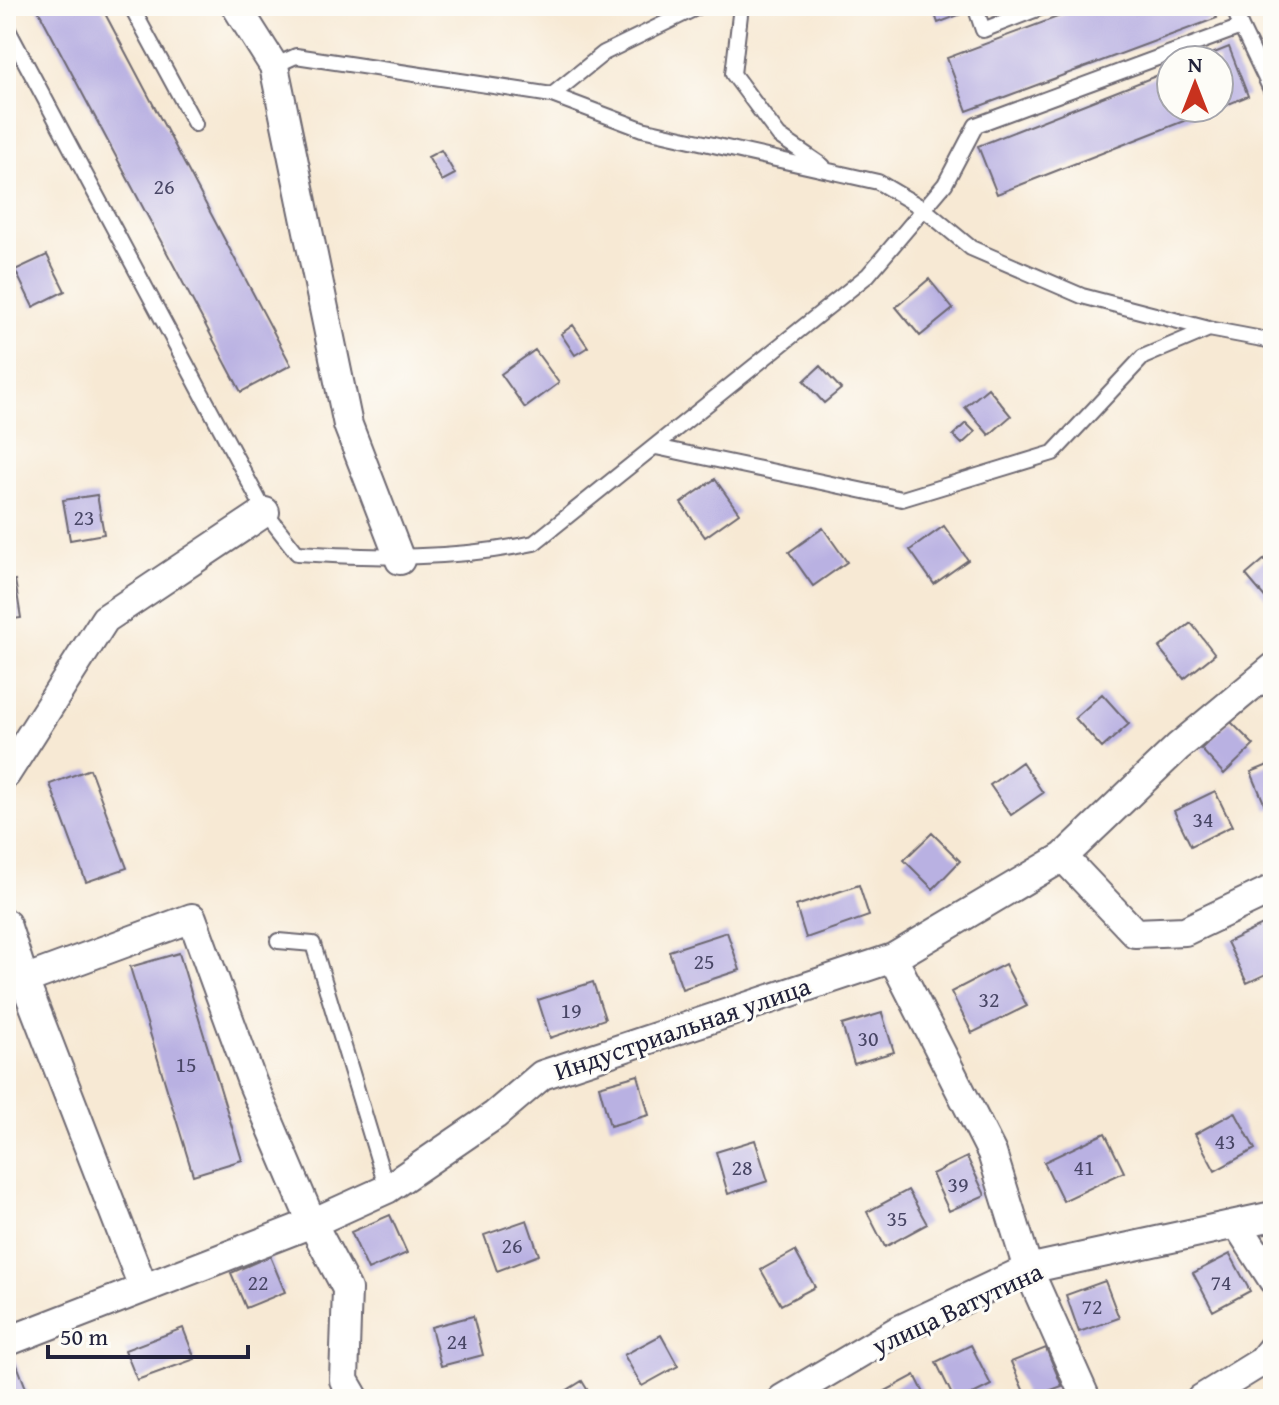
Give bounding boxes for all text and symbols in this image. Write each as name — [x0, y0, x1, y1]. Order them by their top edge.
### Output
north arrow — [1155, 44, 1235, 124]
text: N — [1188, 48, 1203, 80]
house number: 26 — [153, 170, 175, 202]
house number: 23 — [73, 501, 95, 533]
house number: 34 — [1192, 803, 1214, 835]
house number: 25 — [693, 945, 715, 977]
street label: Индустриальная улица — [548, 966, 816, 1090]
house number: 32 — [978, 983, 1000, 1015]
house number: 19 — [560, 994, 582, 1026]
house number: 30 — [857, 1022, 879, 1054]
house number: 15 — [175, 1048, 197, 1080]
house number: 43 — [1214, 1125, 1236, 1157]
house number: 28 — [731, 1151, 753, 1183]
house number: 41 — [1073, 1151, 1095, 1183]
house number: 39 — [947, 1168, 969, 1200]
house number: 35 — [886, 1202, 908, 1234]
house number: 26 — [501, 1229, 523, 1261]
street label: улица Ватутина — [864, 1251, 1049, 1365]
house number: 22 — [247, 1266, 269, 1298]
house number: 74 — [1210, 1266, 1232, 1298]
house number: 72 — [1081, 1290, 1103, 1322]
scale bar — [48, 1309, 248, 1359]
text: 50 m — [60, 1319, 108, 1354]
house number: 24 — [446, 1325, 468, 1357]

